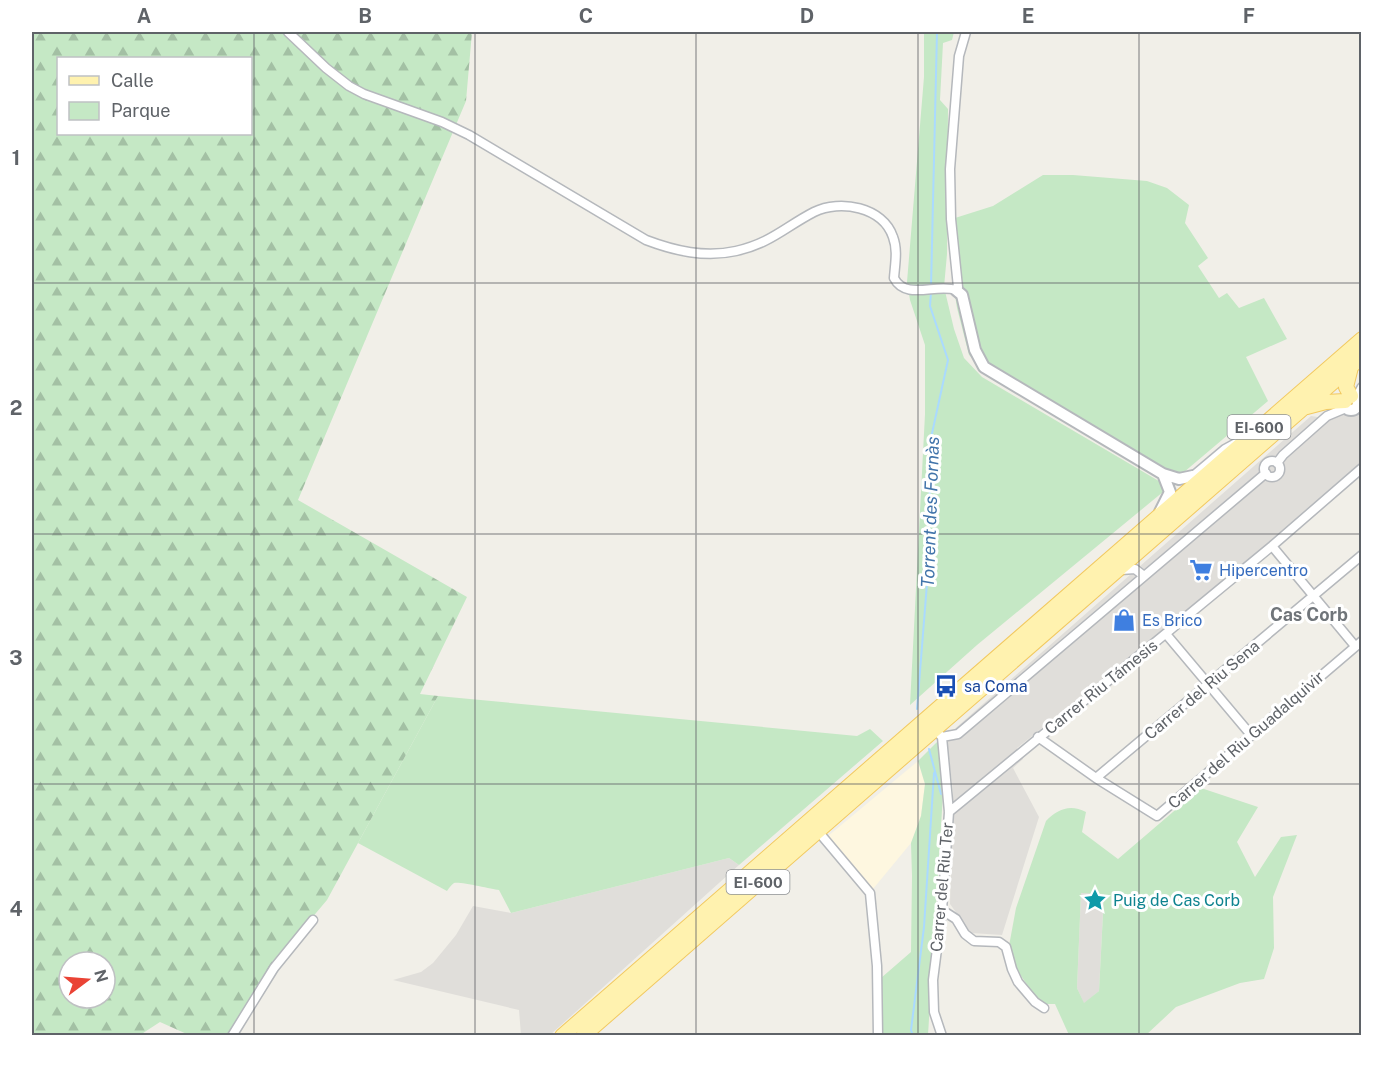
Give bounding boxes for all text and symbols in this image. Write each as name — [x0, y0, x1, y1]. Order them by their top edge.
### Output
text: A — [137, 4, 151, 28]
text: B — [358, 4, 372, 28]
text: C — [579, 4, 593, 28]
text: D — [800, 4, 814, 28]
text: E — [1022, 4, 1034, 28]
text: F — [1243, 4, 1255, 28]
legend — [57, 57, 252, 135]
text: Calle — [111, 70, 154, 91]
text: Parque — [111, 100, 171, 121]
text: 1 — [12, 146, 20, 170]
text: 2 — [10, 396, 22, 420]
road number: EI-600 — [1228, 415, 1290, 439]
water label: Torrent des Fornàs — [917, 436, 943, 588]
supermarket icon: Hipercentro — [1188, 557, 1214, 583]
place label: Hipercentro — [1219, 561, 1308, 580]
district label: Cas Corb — [1270, 604, 1348, 625]
shop icon: Es Brico — [1111, 607, 1137, 633]
place label: Es Brico — [1142, 611, 1202, 630]
street label: Carrer Riu Támesis — [1041, 636, 1161, 738]
street label: Carrer del Riu Sena — [1141, 636, 1263, 744]
text: 3 — [9, 646, 23, 670]
street label: Carrer del Riu Guadalquivir — [1164, 667, 1328, 813]
bus stop icon: sa Coma — [933, 673, 959, 699]
place label: sa Coma — [964, 677, 1028, 696]
street label: Carrer del Riu Ter — [927, 821, 957, 953]
road number: EI-600 — [726, 870, 789, 894]
place icon: Puig de Cas Corb — [1082, 887, 1108, 913]
place label: Puig de Cas Corb — [1113, 891, 1240, 910]
text: 4 — [9, 897, 23, 921]
north arrow — [57, 950, 117, 1010]
text: N — [90, 967, 112, 985]

